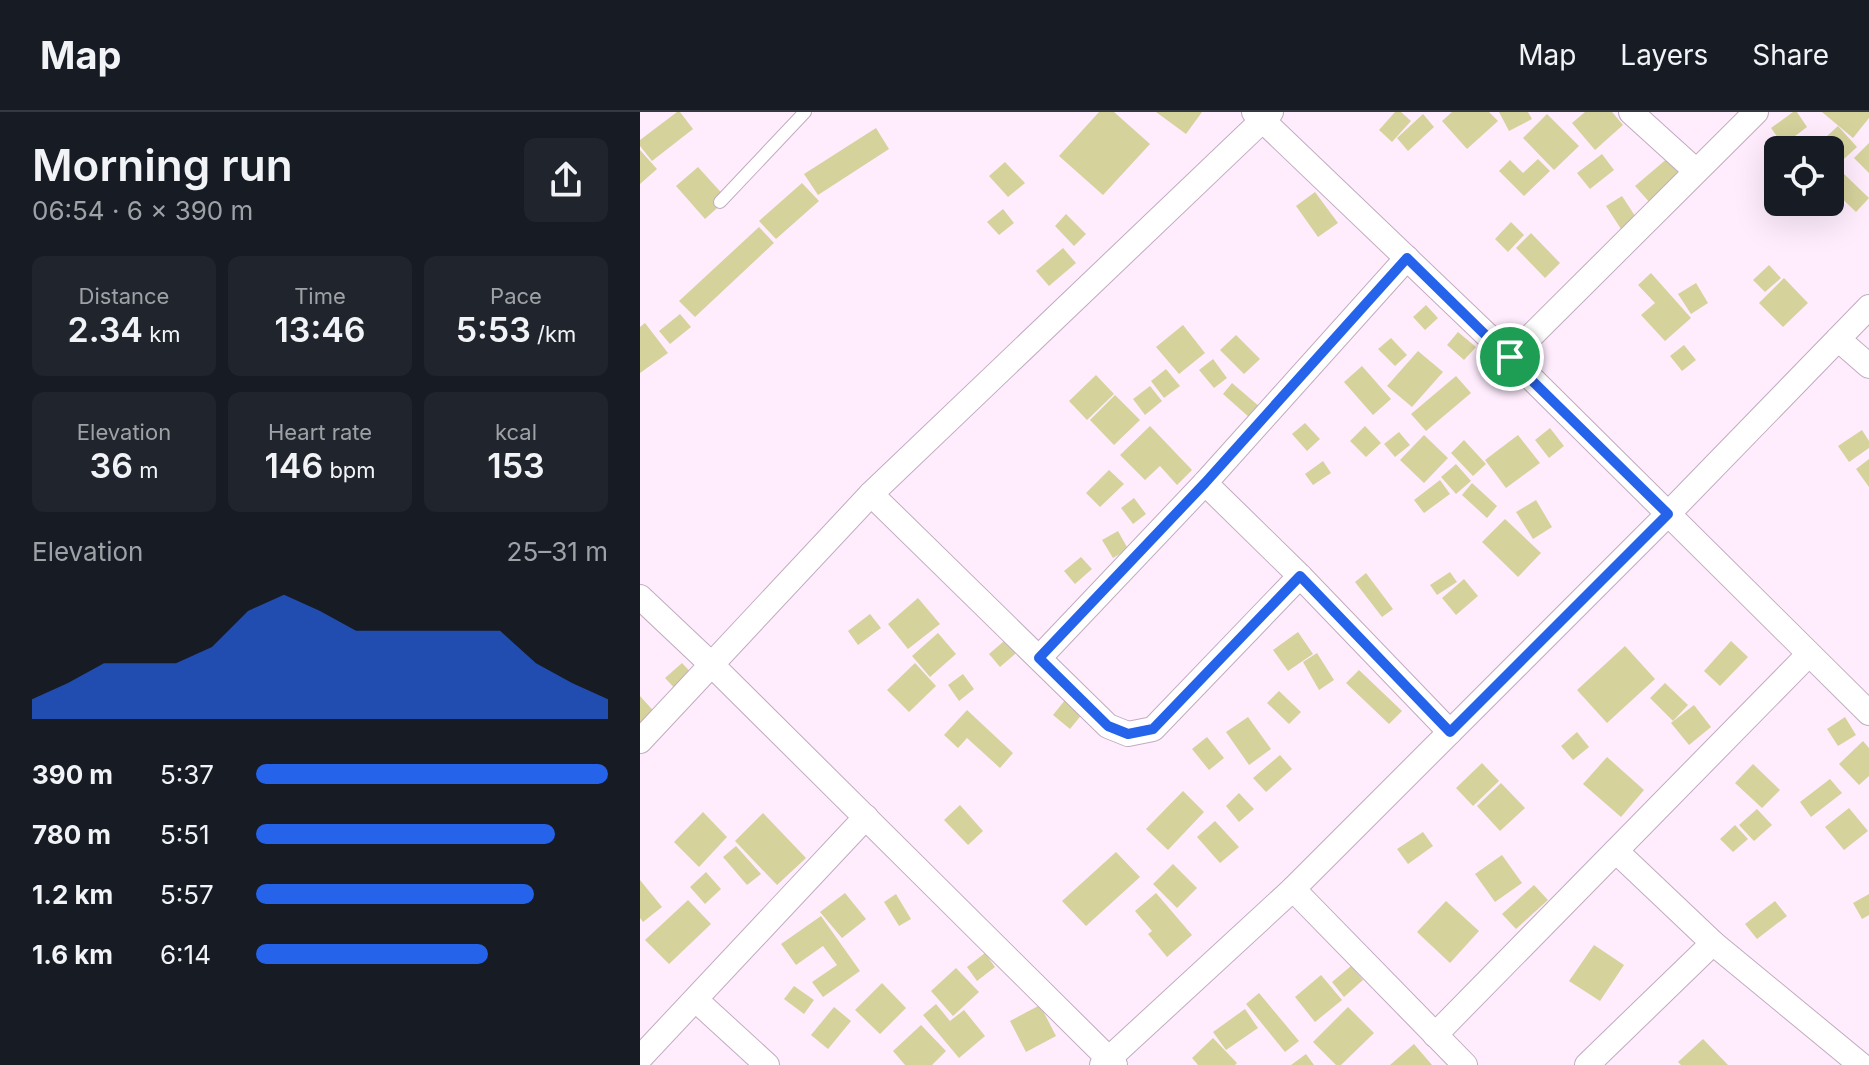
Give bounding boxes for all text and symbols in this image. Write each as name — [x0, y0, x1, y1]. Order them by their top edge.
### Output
text: Map — [40, 32, 121, 78]
text: Map — [1518, 38, 1576, 72]
text: Layers — [1620, 38, 1708, 72]
text: Share — [1752, 38, 1829, 72]
map controls — [1764, 136, 1844, 216]
button: locate — [1764, 136, 1844, 216]
text: Morning run — [32, 138, 293, 192]
button: share — [524, 138, 608, 222]
text: 06:54 · 6 × 390 m — [32, 195, 253, 226]
text: Distance — [79, 283, 169, 309]
text: Time — [294, 283, 346, 309]
text: Pace — [490, 283, 542, 309]
text: 2.34 — [67, 309, 143, 350]
text: 13:46 — [274, 309, 366, 350]
text: 5:53 — [456, 309, 531, 350]
text: km — [143, 321, 181, 347]
text: /km — [531, 321, 576, 347]
pin — [1476, 323, 1544, 391]
icon: arrive — [1488, 335, 1532, 379]
text: Elevation — [77, 419, 171, 445]
text: Heart rate — [268, 419, 372, 445]
text: kcal — [495, 419, 537, 445]
text: 36 — [90, 445, 133, 486]
text: 146 — [264, 445, 323, 486]
text: 153 — [487, 445, 545, 486]
text: m — [133, 457, 158, 483]
text: bpm — [323, 457, 376, 483]
text: Elevation — [32, 536, 143, 567]
text: 25–31 m — [507, 536, 608, 567]
text: 390 m — [32, 759, 113, 790]
text: 5:37 — [160, 759, 214, 790]
text: 780 m — [32, 819, 111, 850]
text: 5:51 — [160, 819, 210, 850]
text: 1.2 km — [32, 879, 113, 910]
text: 5:57 — [160, 879, 214, 910]
text: 1.6 km — [32, 939, 113, 970]
text: 6:14 — [160, 939, 211, 970]

